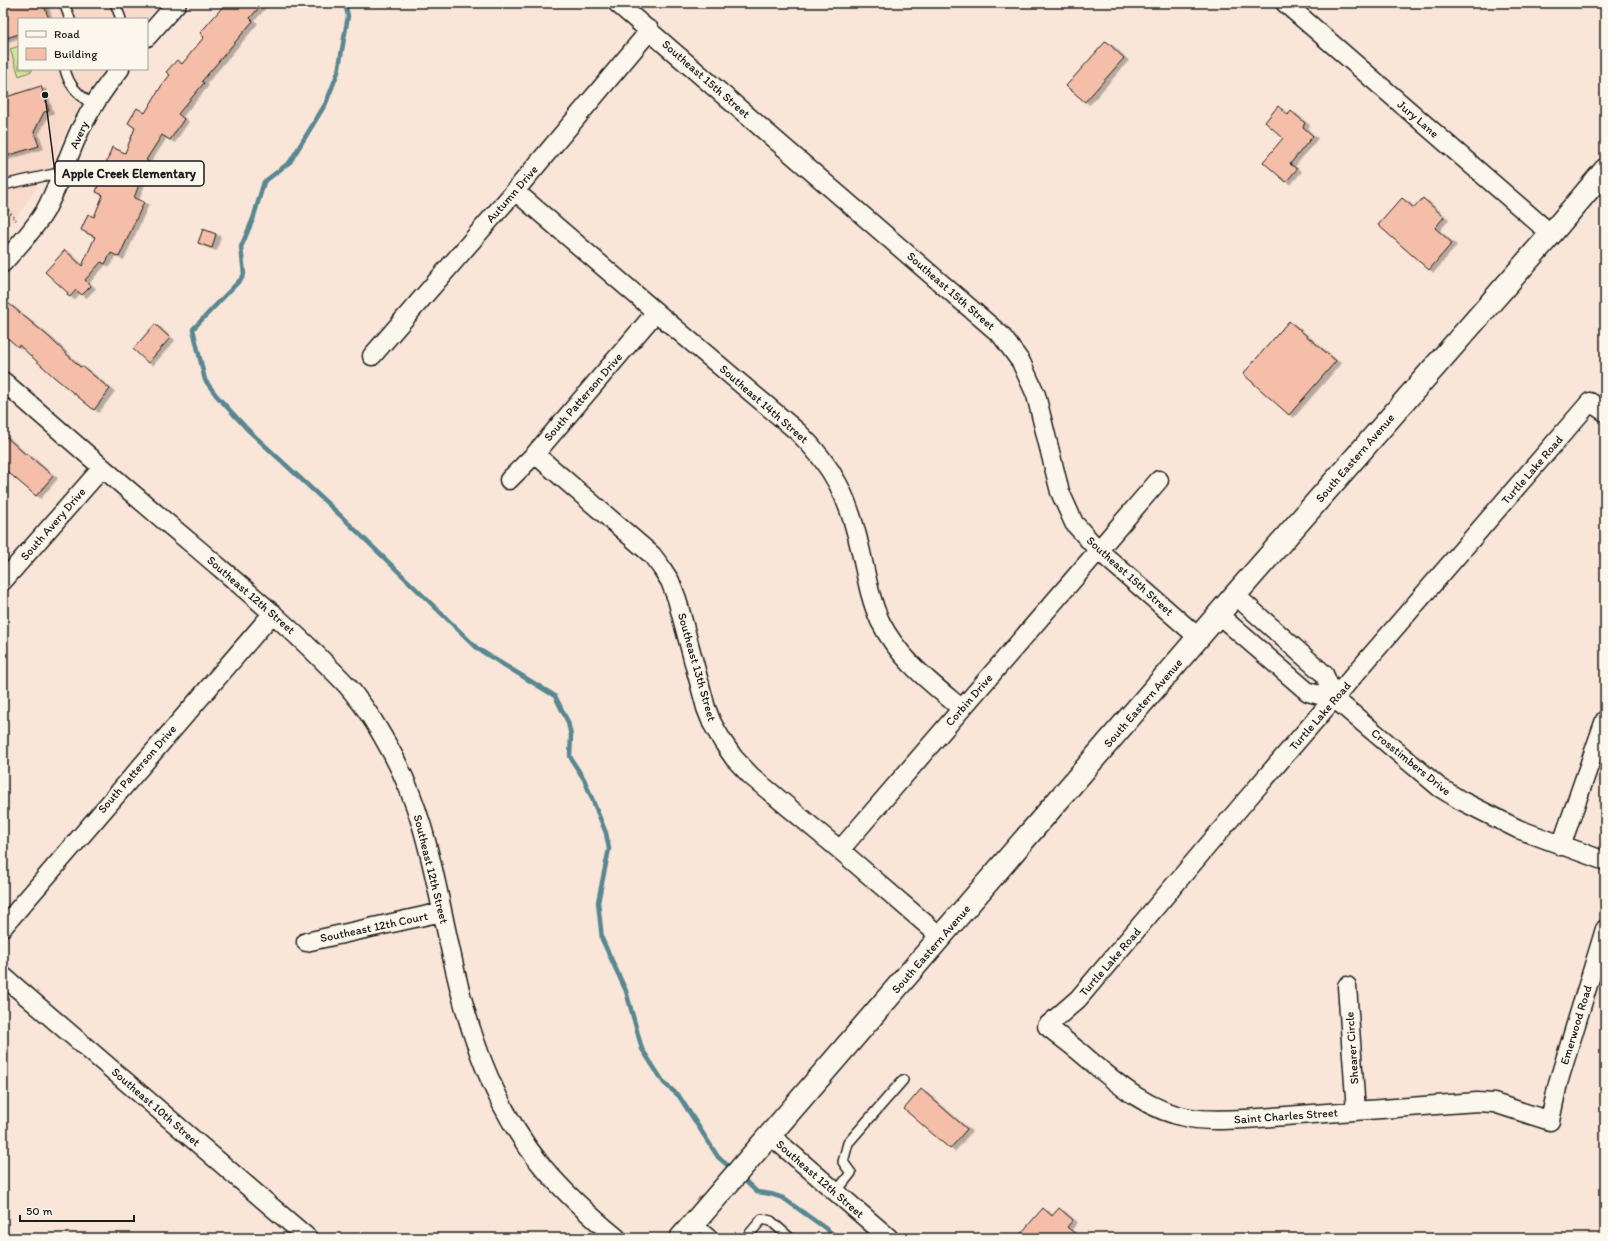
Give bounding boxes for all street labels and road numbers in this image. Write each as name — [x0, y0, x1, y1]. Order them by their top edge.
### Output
street label: Southeast 15th Street — [659, 37, 753, 121]
street label: Jury Lane — [1395, 97, 1442, 141]
street label: Avery — [67, 119, 91, 151]
street label: Autumn Drive — [483, 162, 541, 226]
street label: Southeast 15th Street — [904, 249, 998, 333]
street label: South Patterson Drive — [541, 350, 625, 444]
street label: Southeast 14th Street — [717, 362, 812, 447]
street label: South Eastern Avenue — [1313, 411, 1397, 505]
street label: Turtle Lake Road — [1498, 432, 1566, 507]
street label: South Avery Drive — [18, 484, 89, 563]
street label: Southeast 15th Street — [1084, 533, 1177, 619]
street label: Southeast 12th Street — [204, 553, 298, 637]
street label: Southeast 13th Street — [675, 611, 719, 723]
street label: South Eastern Avenue — [1101, 656, 1185, 750]
street label: Corbin Drive — [943, 671, 996, 729]
street label: Turtle Lake Road — [1286, 678, 1354, 753]
street label: South Patterson Drive — [95, 722, 179, 816]
street label: Crosstimbers Drive — [1368, 726, 1454, 799]
street label: Southeast 12th Street — [411, 813, 451, 925]
street label: South Eastern Avenue — [889, 902, 973, 996]
street label: Southeast 12th Court — [319, 909, 430, 945]
street label: Turtle Lake Road — [1076, 924, 1144, 999]
street label: Emerwood Road — [1557, 983, 1595, 1066]
street label: Shearer Circle — [1342, 1011, 1362, 1085]
street label: Southeast 10th Street — [109, 1065, 204, 1150]
street label: Saint Charles Street — [1234, 1105, 1339, 1127]
street label: Southeast 12th Street — [773, 1137, 867, 1221]

